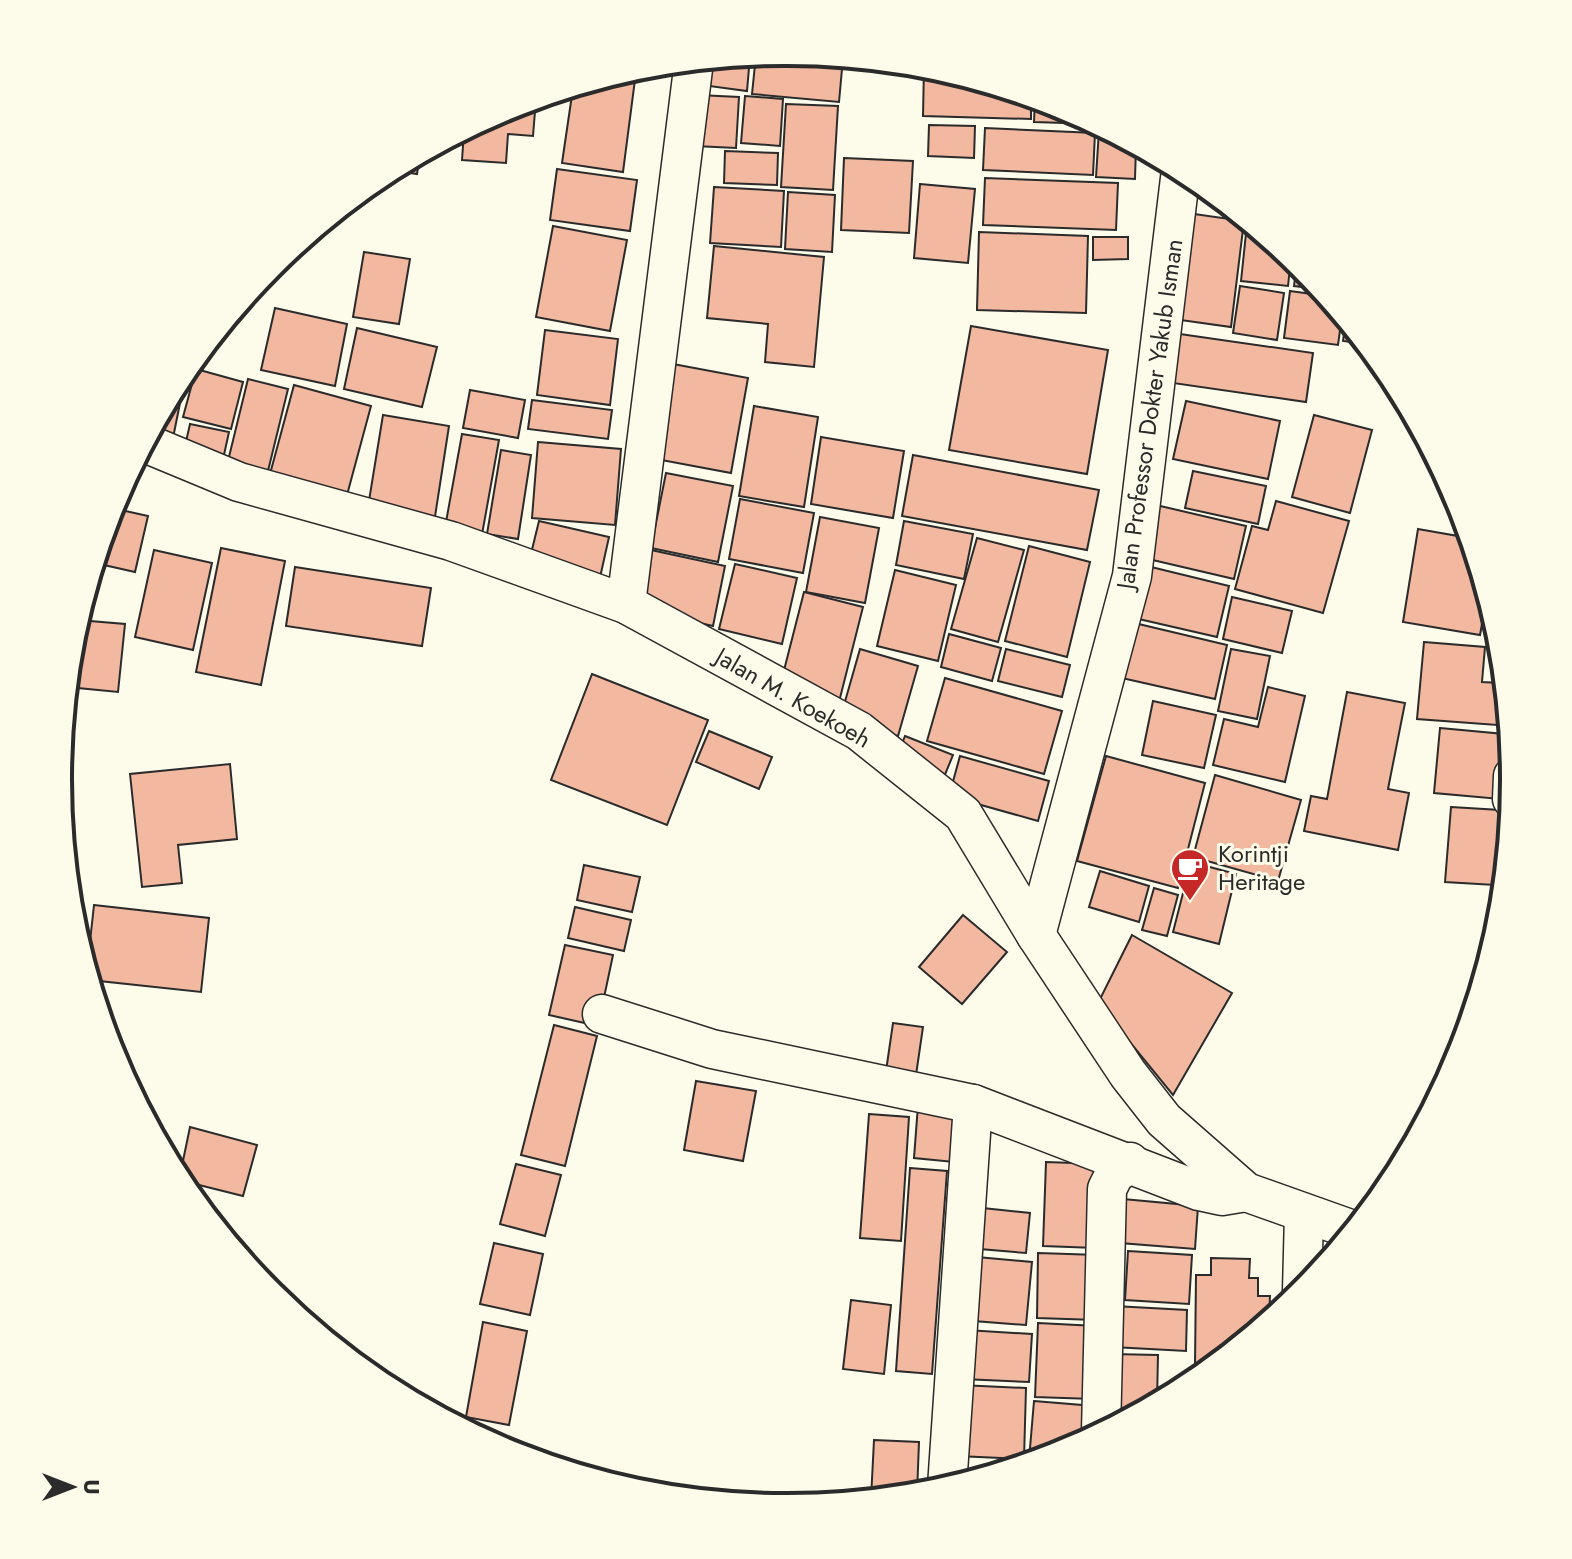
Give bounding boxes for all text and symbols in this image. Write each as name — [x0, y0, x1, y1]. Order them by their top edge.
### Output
street label: Jalan Professor Dokter Yakub Isman — [1107, 237, 1191, 594]
street label: Jalan M. Koekoeh — [706, 637, 878, 756]
place label: Korintji Heritage — [1218, 836, 1305, 899]
cafe icon: Korintji Heritage — [1169, 847, 1211, 902]
north arrow — [32, 1447, 112, 1527]
text: U — [76, 1479, 108, 1495]

